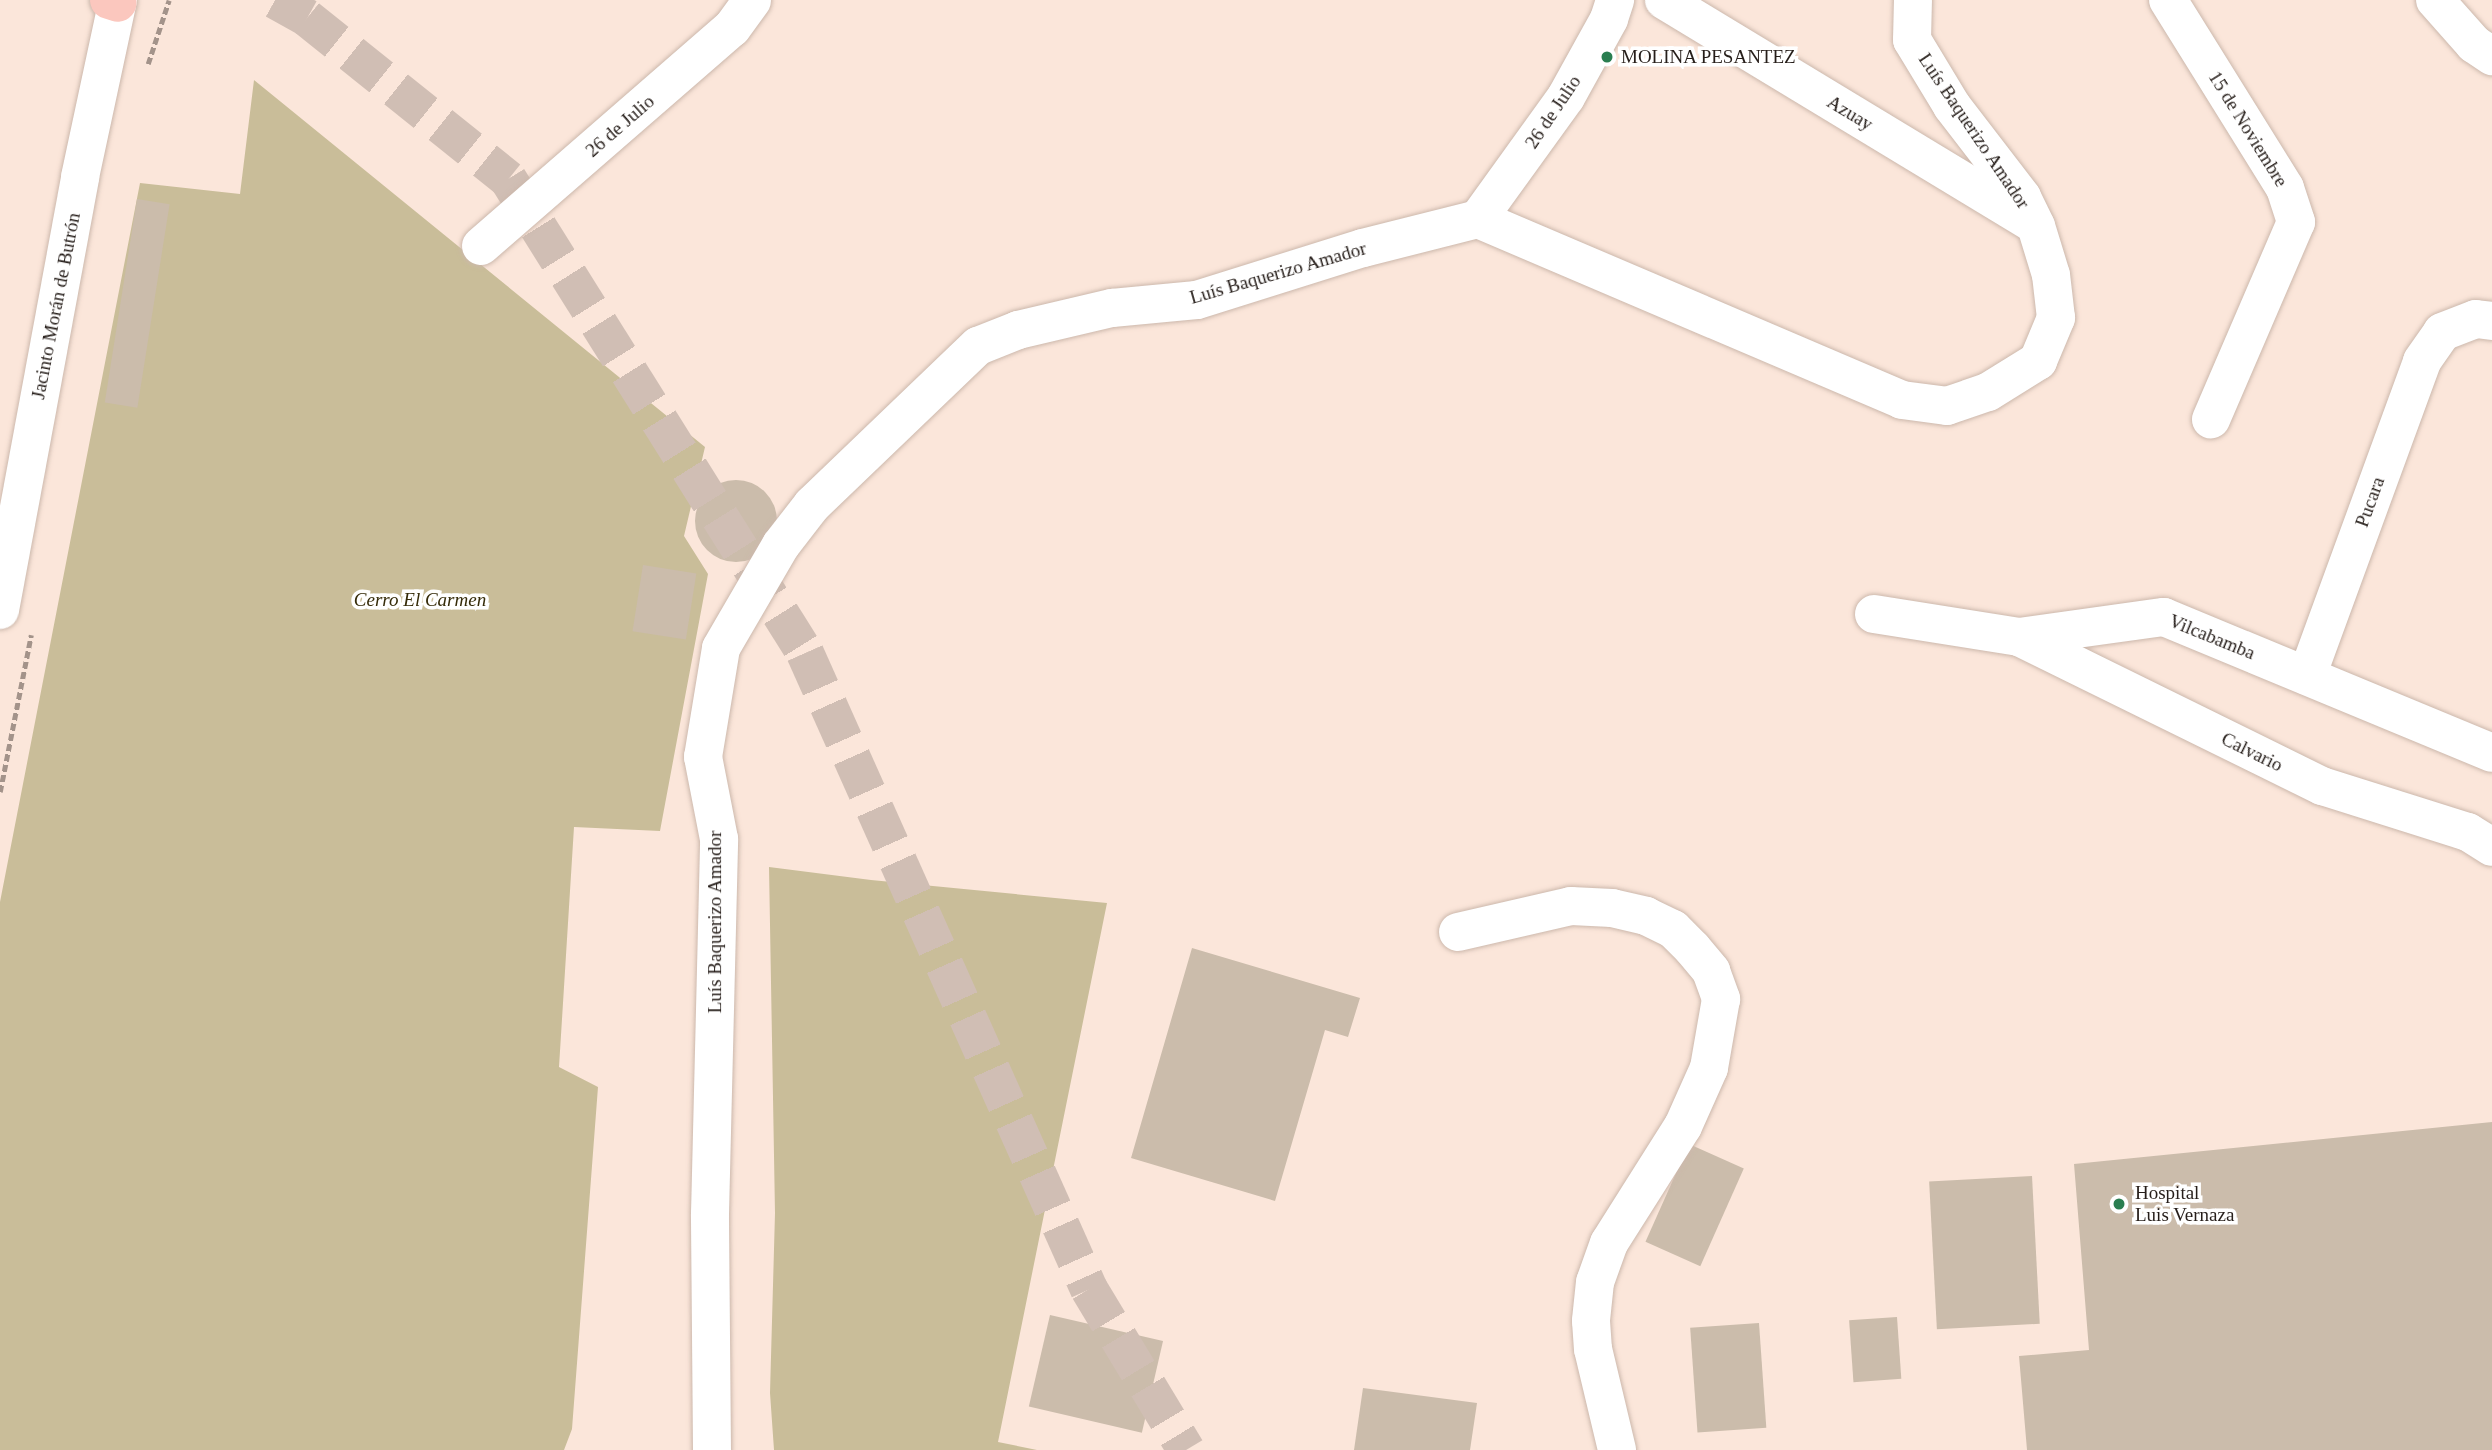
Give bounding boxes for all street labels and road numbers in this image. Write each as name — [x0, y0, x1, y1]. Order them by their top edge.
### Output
street label: Luís Baquerizo Amador — [1913, 49, 2035, 213]
street label: 15 de Noviembre — [2203, 67, 2293, 191]
street label: 26 de Julio — [1520, 71, 1586, 153]
street label: 26 de Julio — [581, 90, 659, 162]
street label: Azuay — [1823, 90, 1877, 136]
street label: Jacinto Morán de Butrón — [27, 211, 85, 401]
street label: Luís Baquerizo Amador — [1187, 237, 1369, 309]
street label: Pucara — [2350, 474, 2390, 530]
street label: Vilcabamba — [2166, 609, 2258, 665]
street label: Calvario — [2218, 727, 2286, 777]
street label: Luís Baquerizo Amador — [704, 830, 726, 1014]

